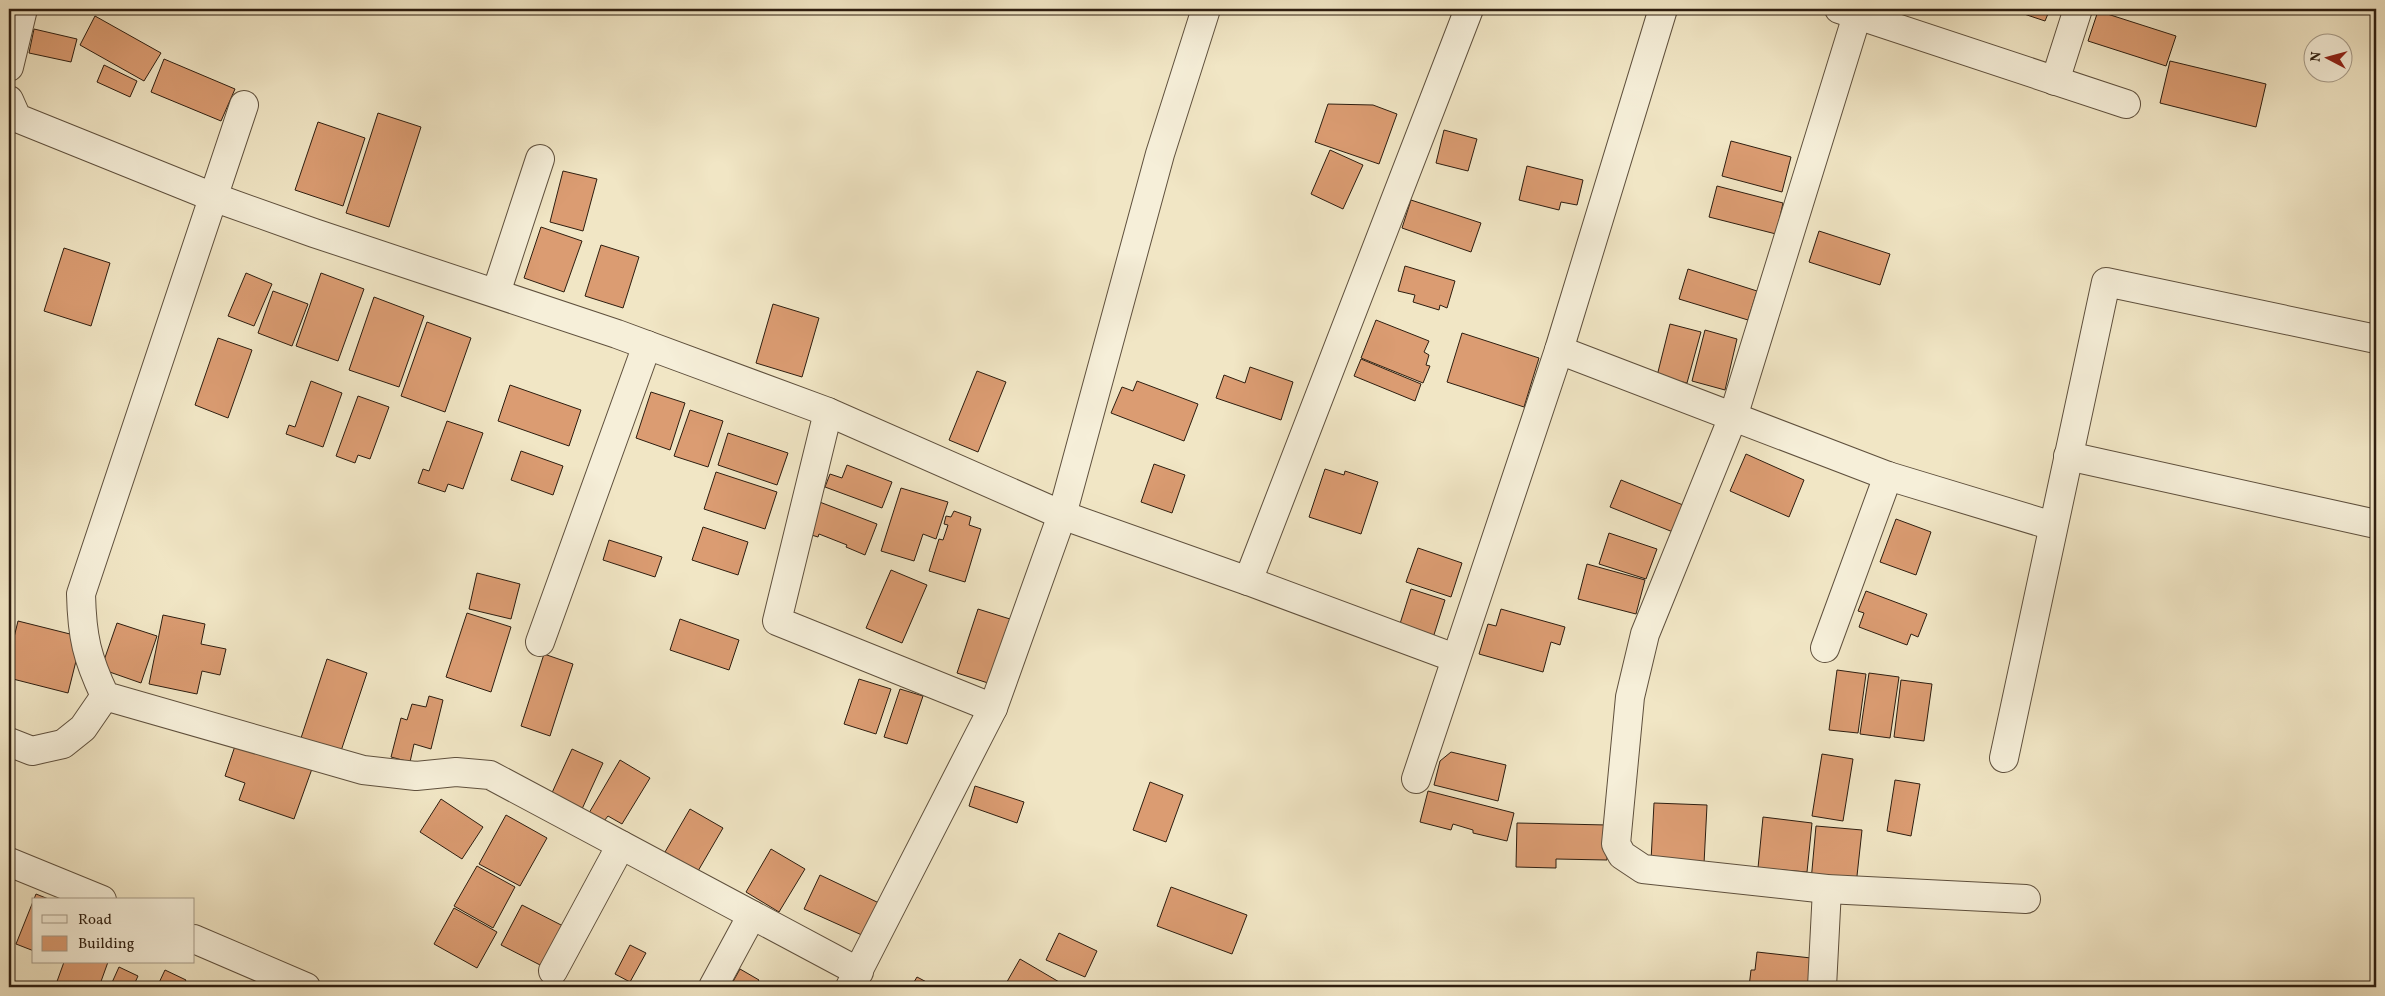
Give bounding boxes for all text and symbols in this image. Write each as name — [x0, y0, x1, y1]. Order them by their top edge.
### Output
north arrow — [2302, 32, 2352, 82]
text: N — [2307, 51, 2327, 63]
legend — [32, 898, 195, 964]
text: Road — [78, 910, 112, 931]
text: Building — [78, 934, 135, 955]

